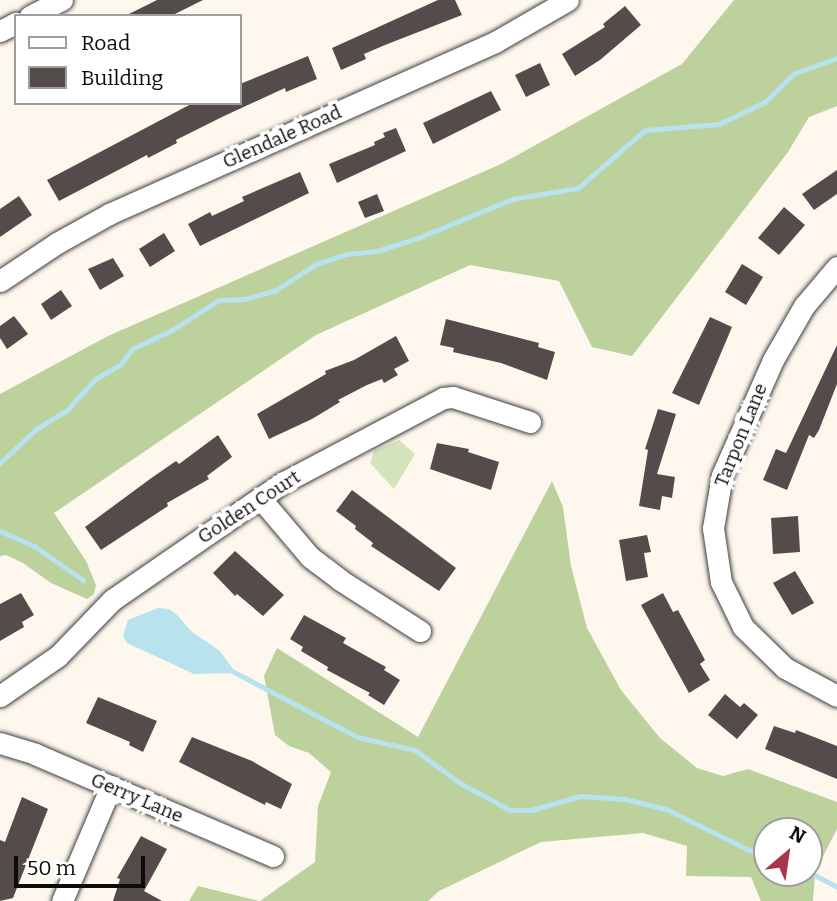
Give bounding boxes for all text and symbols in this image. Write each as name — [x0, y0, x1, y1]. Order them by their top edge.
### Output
legend — [14, 14, 242, 105]
text: Road — [81, 30, 130, 56]
text: Building — [81, 65, 163, 91]
street label: Glendale Road — [219, 101, 345, 173]
street label: Tarpon Lane — [710, 380, 772, 490]
street label: Golden Court — [193, 465, 305, 549]
street label: Gerry Lane — [87, 768, 187, 828]
north arrow — [753, 817, 823, 887]
text: N — [785, 821, 809, 849]
scale bar — [18, 842, 149, 886]
text: 50 m — [27, 855, 76, 881]

